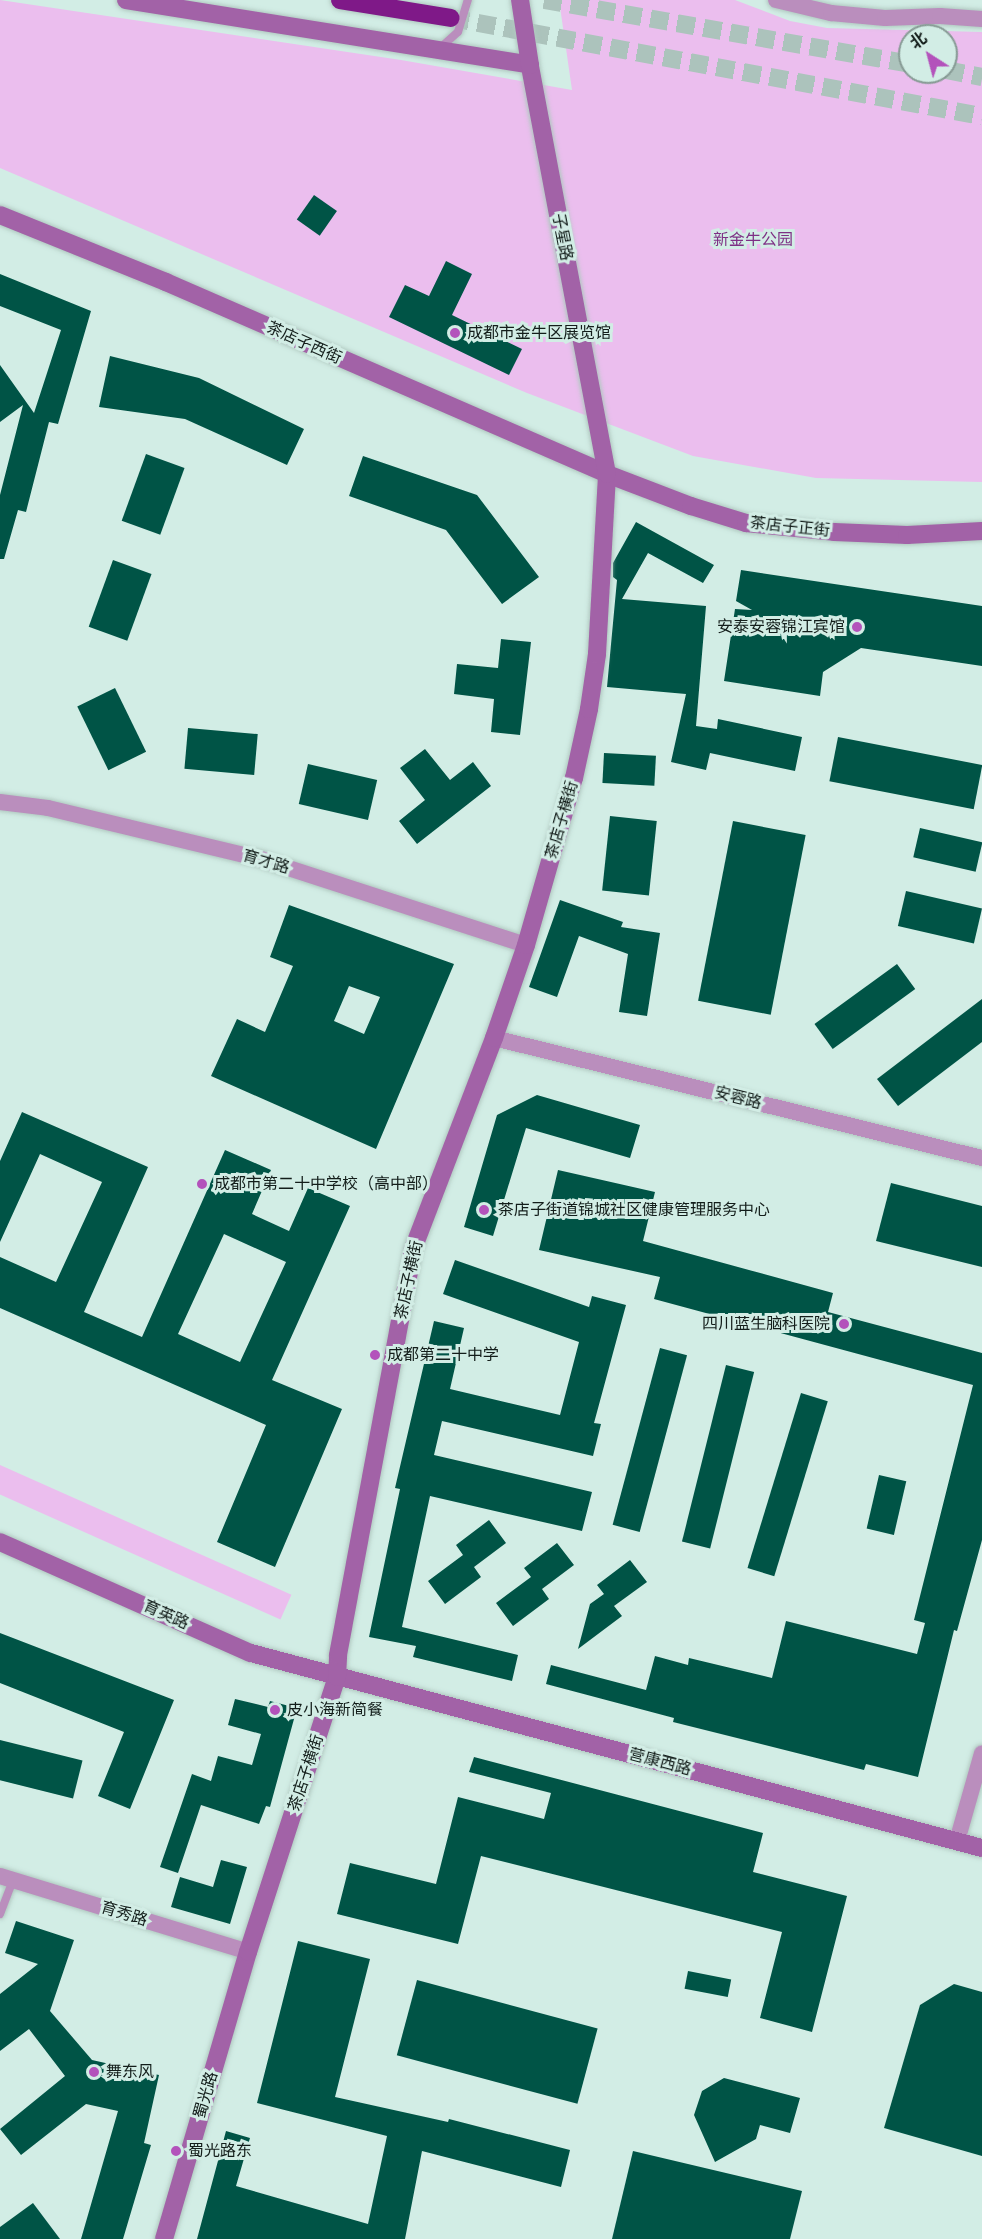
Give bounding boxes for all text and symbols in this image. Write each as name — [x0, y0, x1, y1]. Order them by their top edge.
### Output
north arrow — [898, 24, 958, 84]
text: 北 — [906, 28, 930, 53]
street label: 子星路 — [548, 212, 576, 262]
park label: 新金牛公园 — [713, 230, 793, 250]
street label: 茶店子西街 — [264, 318, 344, 368]
place label: 成都市金牛区展览馆 — [467, 323, 611, 343]
marker: 成都市金牛区展览馆 — [448, 326, 462, 340]
street label: 茶店子正街 — [749, 513, 831, 541]
place label: 安泰安蓉锦江宾馆 — [717, 617, 845, 637]
marker: 安泰安蓉锦江宾馆 — [850, 620, 864, 634]
street label: 茶店子横街 — [542, 779, 582, 861]
street label: 育才路 — [240, 846, 292, 878]
street label: 安蓉路 — [712, 1083, 764, 1113]
place label: 成都市第二十中学校（高中部） — [214, 1174, 438, 1194]
marker: 成都市第二十中学校（高中部） — [195, 1177, 209, 1191]
place label: 茶店子街道锦城社区健康管理服务中心 — [498, 1200, 770, 1220]
marker: 茶店子街道锦城社区健康管理服务中心 — [475, 1201, 493, 1219]
street label: 茶店子横街 — [391, 1239, 427, 1321]
place label: 四川蓝生脑科医院 — [702, 1314, 830, 1334]
marker: 四川蓝生脑科医院 — [835, 1315, 853, 1333]
place label: 成都第二十中学 — [387, 1345, 499, 1365]
marker: 成都第二十中学 — [368, 1348, 382, 1362]
street label: 育英路 — [140, 1596, 192, 1634]
place label: 皮小海新简餐 — [287, 1700, 383, 1720]
marker: 皮小海新简餐 — [268, 1703, 282, 1717]
street label: 茶店子横街 — [285, 1732, 327, 1814]
street label: 营康西路 — [627, 1744, 693, 1780]
street label: 育秀路 — [98, 1898, 150, 1930]
place label: 舞东风 — [106, 2062, 154, 2082]
marker: 舞东风 — [87, 2065, 101, 2079]
street label: 蜀光路 — [190, 2069, 222, 2121]
place label: 蜀光路东 — [188, 2141, 252, 2161]
marker: 蜀光路东 — [169, 2144, 183, 2158]

